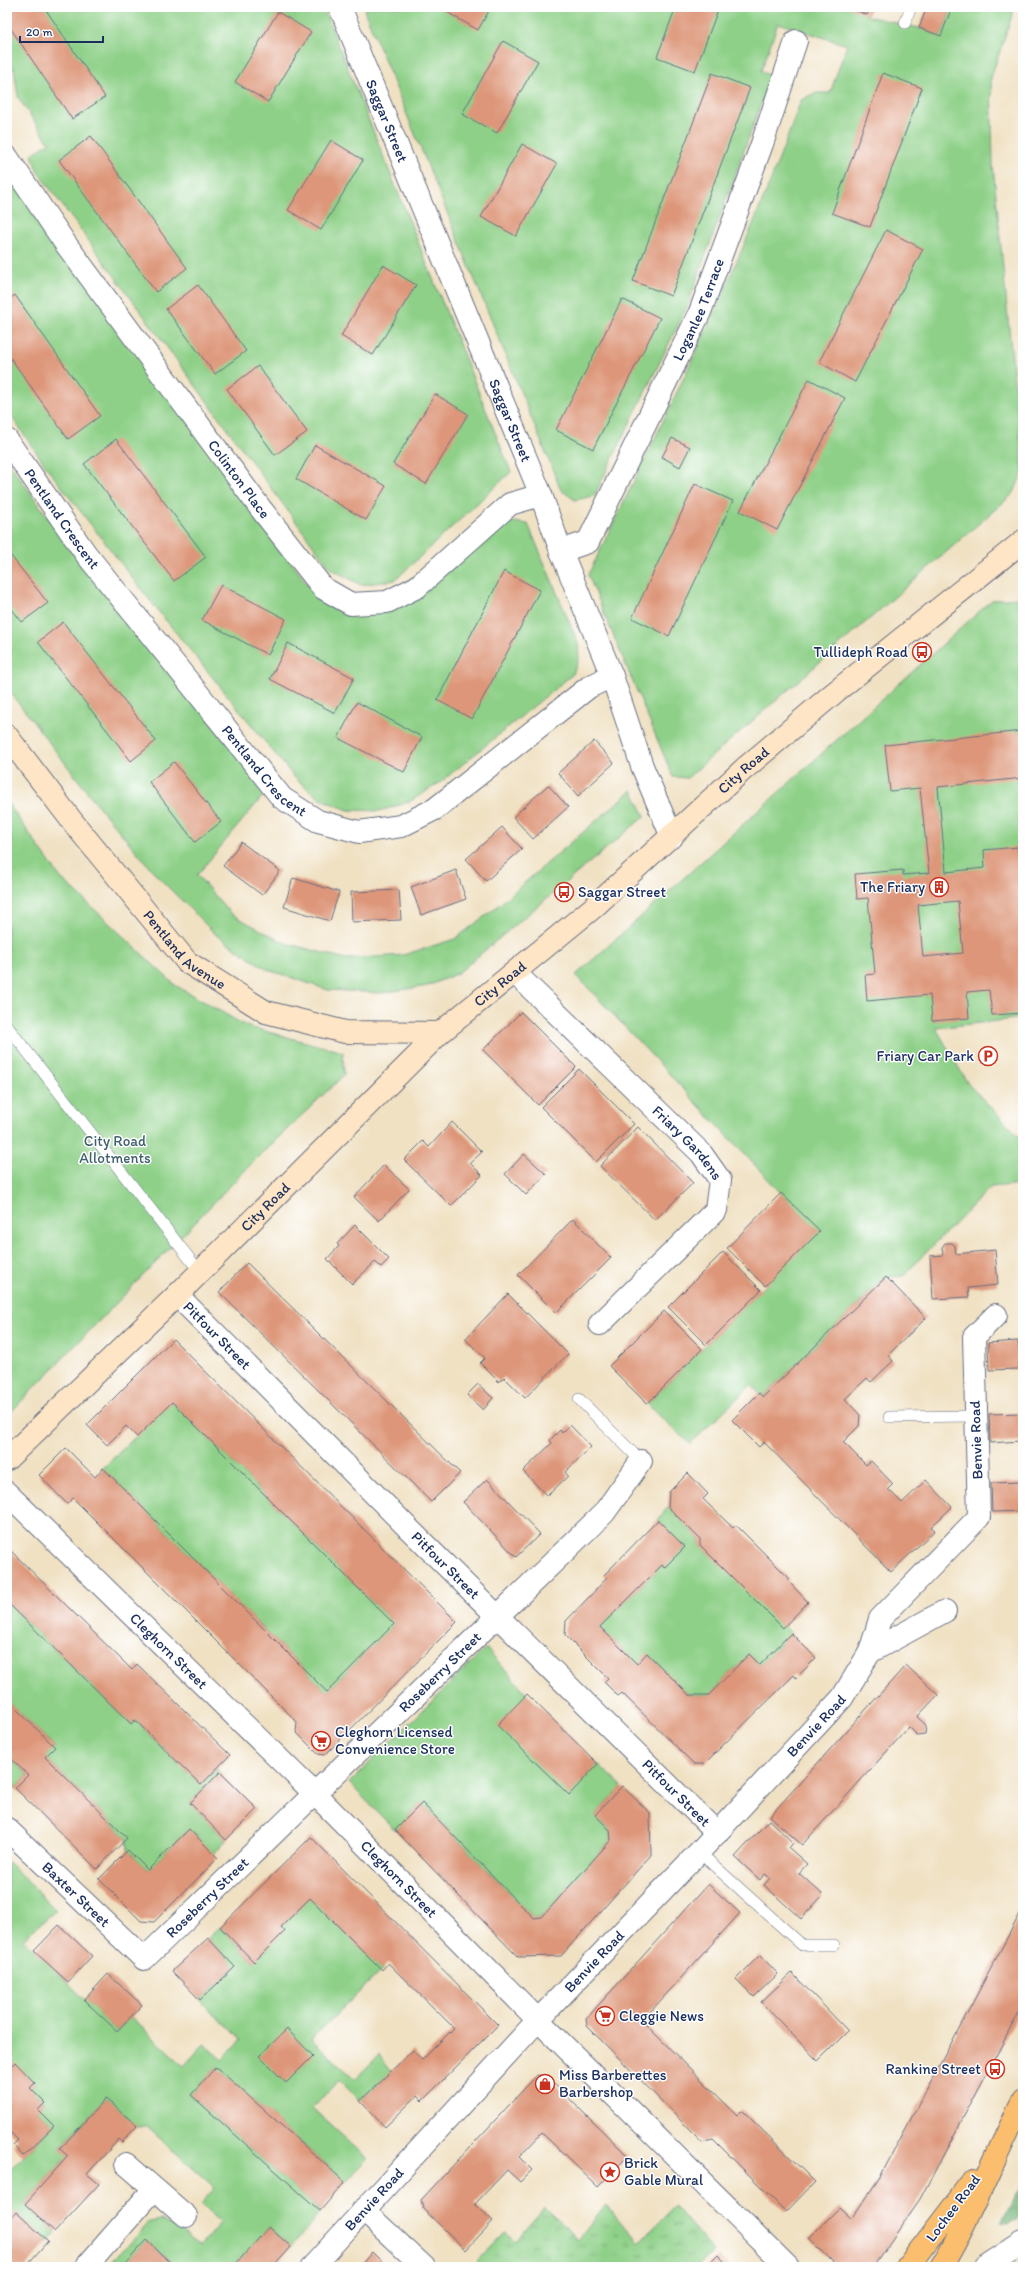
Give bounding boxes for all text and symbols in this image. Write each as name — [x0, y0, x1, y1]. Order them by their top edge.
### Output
scale bar — [20, 18, 103, 44]
text: 20 m — [26, 25, 53, 39]
street label: Saggar Street — [362, 77, 412, 165]
street label: Loganlee Terrace — [669, 256, 728, 364]
street label: Saggar Street — [485, 376, 535, 465]
street label: Colinton Place — [204, 436, 274, 522]
street label: Pentland Crescent — [20, 465, 104, 573]
bus stop icon: Tullideph Road — [911, 641, 933, 663]
place label: Tullideph Road — [813, 643, 908, 661]
street label: Pentland Crescent — [218, 721, 310, 821]
street label: City Road — [714, 743, 773, 798]
building icon: The Friary — [928, 876, 950, 898]
place label: The Friary — [860, 878, 925, 896]
bus stop icon: Saggar Street — [553, 881, 575, 903]
place label: Saggar Street — [578, 883, 666, 901]
street label: Pentland Avenue — [139, 906, 229, 993]
street label: City Road — [470, 957, 530, 1011]
parking icon: Friary Car Park — [977, 1045, 999, 1067]
place label: Friary Car Park — [877, 1047, 974, 1065]
street label: Friary Gardens — [648, 1102, 726, 1184]
park label: City Road Allotments — [79, 1132, 151, 1167]
street label: City Road — [237, 1179, 294, 1235]
street label: Pitfour Street — [180, 1298, 255, 1374]
street label: Benvie Road — [966, 1399, 986, 1480]
street label: Pitfour Street — [408, 1528, 484, 1603]
street label: Cleghorn Street — [126, 1609, 212, 1693]
street label: Roseberry Street — [395, 1628, 485, 1716]
street label: Benvie Road — [783, 1690, 850, 1761]
place label: Cleghorn Licensed Convenience Store — [335, 1723, 455, 1758]
supermarket icon: Cleghorn Licensed Convenience Store — [310, 1730, 332, 1752]
street label: Pitfour Street — [638, 1755, 714, 1831]
street label: Cleghorn Street — [357, 1836, 441, 1922]
street label: Roseberry Street — [162, 1853, 253, 1942]
street label: Baxter Street — [38, 1858, 114, 1931]
street label: Benvie Road — [560, 1926, 629, 1996]
supermarket icon: Cleggie News — [594, 2005, 616, 2027]
place label: Cleggie News — [619, 2007, 704, 2025]
bus stop icon: Rankine Street — [984, 2058, 1006, 2080]
place label: Rankine Street — [885, 2060, 981, 2078]
place label: Miss Barberettes Barbershop — [559, 2066, 667, 2101]
shop icon: Miss Barberettes Barbershop — [534, 2073, 556, 2095]
place label: Brick Gable Mural — [624, 2154, 704, 2189]
place icon: Brick Gable Mural — [599, 2161, 621, 2183]
street label: Benvie Road — [341, 2163, 408, 2234]
street label: Lochee Road — [922, 2170, 985, 2245]

